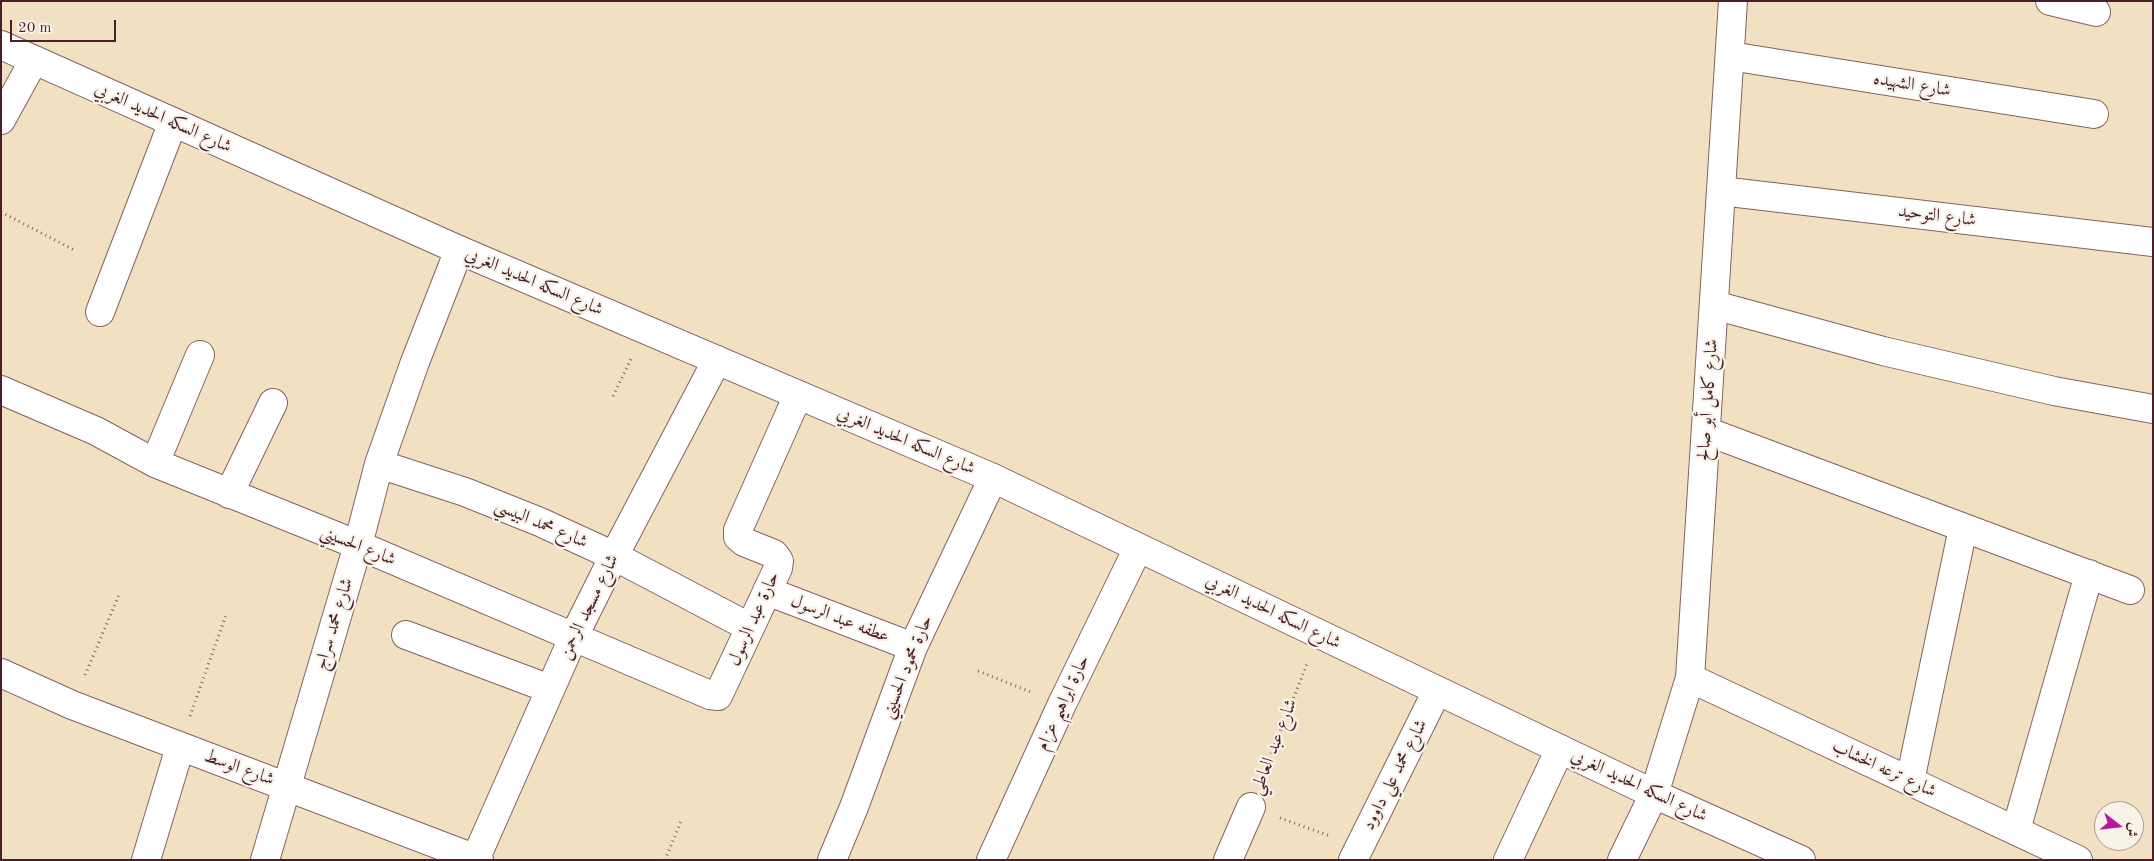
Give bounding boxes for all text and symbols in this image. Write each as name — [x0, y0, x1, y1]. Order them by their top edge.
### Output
scale bar — [12, 10, 119, 42]
text: 20 m — [18, 21, 52, 36]
street label: شارع الشهيده — [1872, 68, 1952, 102]
street label: شارع السكه الحديد الغربي — [91, 78, 235, 158]
street label: شارع التوحيد — [1897, 200, 1977, 232]
street label: شارع السكه الحديد الغربي — [462, 243, 606, 321]
street label: شارع كامل أبو صالح — [1693, 338, 1723, 462]
street label: شارع السكه الحديد الغربي — [834, 402, 978, 480]
street label: شارع محمد البيسي — [491, 495, 591, 553]
street label: شارع الحسيني — [317, 521, 399, 571]
street label: شارع مسجد الرحمن — [554, 551, 624, 663]
street label: حارة عبد الرسول — [724, 569, 784, 669]
street label: شارع السكه الحديد الغربي — [1202, 570, 1344, 654]
street label: شارع محمد سراج — [310, 575, 358, 673]
street label: عطفه عبد الرسول — [788, 590, 892, 648]
street label: حارة محمود الحسيني — [877, 612, 937, 722]
street label: حارة ابراهيم عزام — [1032, 652, 1094, 754]
street label: شارع عبد العاطي — [1246, 696, 1302, 798]
street label: شارع محمد علي داوود — [1358, 716, 1432, 834]
street label: شارع ترعه الخشاب — [1828, 735, 1940, 803]
street label: شارع الوسط — [201, 745, 277, 791]
street label: شارع السكه الحديد الغربي — [1567, 745, 1711, 827]
north arrow — [2094, 801, 2144, 851]
text: ش — [2124, 821, 2141, 838]

